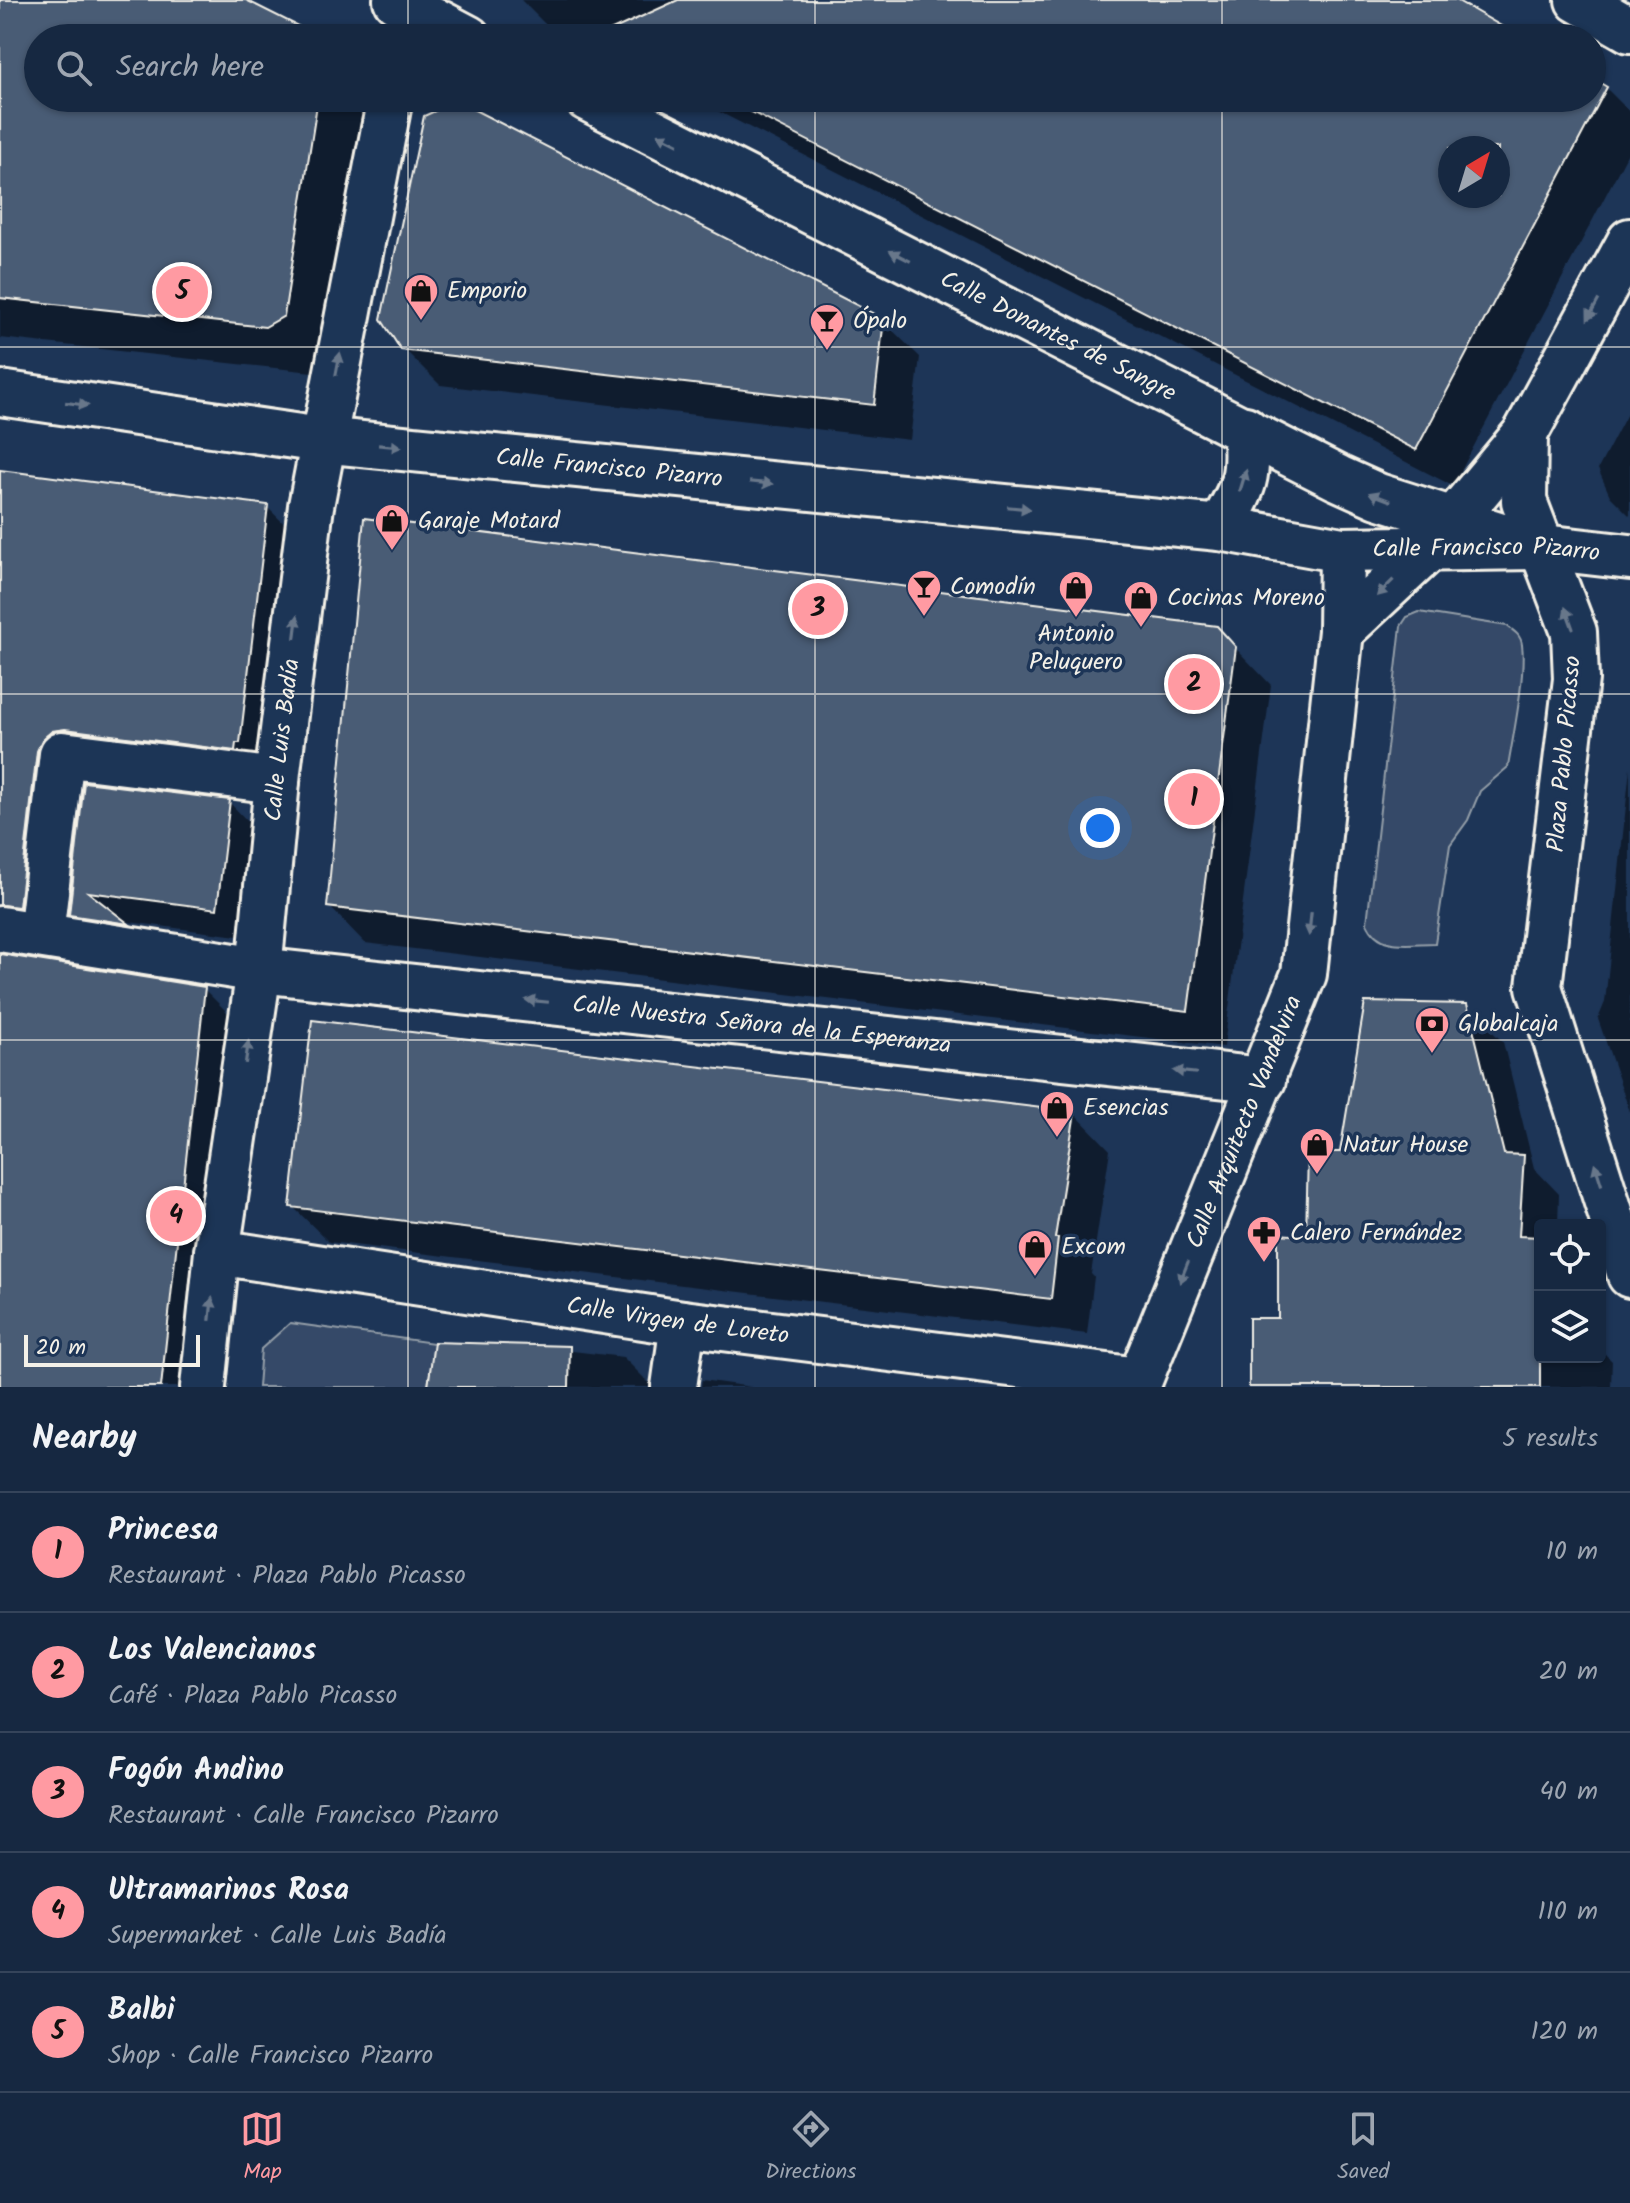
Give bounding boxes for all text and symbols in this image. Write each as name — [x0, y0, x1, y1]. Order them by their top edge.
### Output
search box — [24, 24, 1606, 112]
text: Search here — [116, 44, 264, 92]
icon: search — [52, 46, 96, 90]
one-way arrow — [656, 132, 679, 145]
north arrow — [1438, 136, 1510, 208]
one-way arrow — [889, 249, 912, 262]
street label: Calle Donantes de Sangre — [933, 260, 1183, 413]
pin: 5 — [156, 262, 208, 322]
shop icon: Emporio — [402, 272, 440, 322]
place label: Emporio — [447, 272, 527, 311]
one-way arrow — [1586, 299, 1600, 321]
bar icon: Ópalo — [808, 302, 846, 352]
place label: Ópalo — [853, 302, 907, 341]
one-way arrow — [332, 351, 345, 376]
one-way arrow — [65, 398, 90, 411]
street label: Calle Francisco Pizarro — [494, 438, 725, 499]
one-way arrow — [378, 440, 403, 453]
one-way arrow — [1238, 468, 1250, 493]
one-way arrow — [748, 476, 773, 489]
one-way arrow — [1368, 490, 1392, 502]
shop icon: Garaje Motard — [373, 502, 411, 552]
place label: Garaje Motard — [418, 502, 561, 541]
one-way arrow — [1007, 502, 1032, 515]
street label: Calle Francisco Pizarro — [1372, 527, 1602, 573]
bar icon: Comodín — [905, 568, 943, 618]
place label: Comodín — [950, 568, 1036, 607]
shop icon: Antonio Peluquero — [1057, 569, 1095, 619]
one-way arrow — [1376, 578, 1395, 597]
pin: 3 — [792, 579, 844, 639]
shop icon: Cocinas Moreno — [1122, 579, 1160, 629]
place label: Cocinas Moreno — [1167, 579, 1325, 618]
one-way arrow — [1562, 606, 1575, 630]
one-way arrow — [289, 614, 302, 639]
place label: Antonio Peluquero — [1029, 615, 1123, 682]
pin: 2 — [1168, 654, 1220, 714]
street label: Plaza Pablo Picasso — [1537, 654, 1593, 854]
street label: Calle Luis Badía — [254, 656, 311, 823]
pin: 1 — [1168, 769, 1220, 829]
your location — [1080, 808, 1120, 848]
one-way arrow — [1303, 912, 1316, 937]
street label: Calle Nuestra Señora de la Esperanza — [571, 985, 953, 1065]
street label: Calle Arquitecto Vandelvira — [1175, 989, 1313, 1254]
one-way arrow — [524, 994, 549, 1007]
bank icon: Globalcaja — [1413, 1005, 1451, 1055]
place label: Globalcaja — [1458, 1005, 1558, 1044]
one-way arrow — [241, 1039, 254, 1064]
one-way arrow — [1173, 1065, 1198, 1078]
shop icon: Esencias — [1038, 1089, 1076, 1139]
place label: Esencias — [1083, 1089, 1169, 1128]
shop icon: Natur House — [1298, 1126, 1336, 1176]
place label: Natur House — [1343, 1126, 1469, 1165]
one-way arrow — [1591, 1161, 1604, 1185]
pin: 4 — [150, 1186, 202, 1246]
pharmacy icon: Calero Fernández — [1245, 1214, 1283, 1264]
place label: Calero Fernández — [1290, 1214, 1462, 1253]
map controls — [1534, 1219, 1606, 1363]
button: locate — [1534, 1219, 1606, 1291]
shop icon: Excom — [1016, 1228, 1054, 1278]
place label: Excom — [1061, 1228, 1126, 1267]
one-way arrow — [1177, 1261, 1190, 1284]
street label: Calle Virgen de Loreto — [564, 1286, 791, 1356]
button: layers — [1534, 1291, 1606, 1363]
one-way arrow — [205, 1296, 218, 1321]
scale bar — [24, 1331, 200, 1367]
text: 20 m — [36, 1331, 86, 1366]
text: Nearby — [32, 1412, 137, 1466]
text: 5 results — [1502, 1418, 1598, 1460]
text: Princesa — [108, 1507, 218, 1555]
text: 1 — [54, 1531, 62, 1573]
text: 10 m — [1546, 1531, 1598, 1573]
text: Restaurant · Plaza Pablo Picasso — [108, 1555, 466, 1597]
text: Los Valencianos — [108, 1627, 316, 1675]
text: 2 — [50, 1651, 66, 1693]
text: 20 m — [1539, 1651, 1598, 1693]
text: Café · Plaza Pablo Picasso — [108, 1675, 397, 1717]
text: Fogón Andino — [108, 1747, 284, 1795]
text: 3 — [51, 1771, 65, 1813]
text: 40 m — [1540, 1771, 1598, 1813]
text: Restaurant · Calle Francisco Pizarro — [108, 1795, 499, 1837]
text: Ultramarinos Rosa — [108, 1867, 349, 1915]
text: 4 — [51, 1891, 65, 1933]
text: 110 m — [1538, 1891, 1598, 1933]
text: Supermarket · Calle Luis Badía — [108, 1915, 447, 1957]
text: Balbi — [108, 1987, 175, 2035]
text: 5 — [51, 2011, 65, 2053]
text: 120 m — [1531, 2011, 1598, 2053]
text: Shop · Calle Francisco Pizarro — [108, 2035, 433, 2077]
tab: Map — [240, 2107, 284, 2190]
tab: Directions — [765, 2107, 857, 2190]
tab: Saved — [1337, 2107, 1390, 2190]

